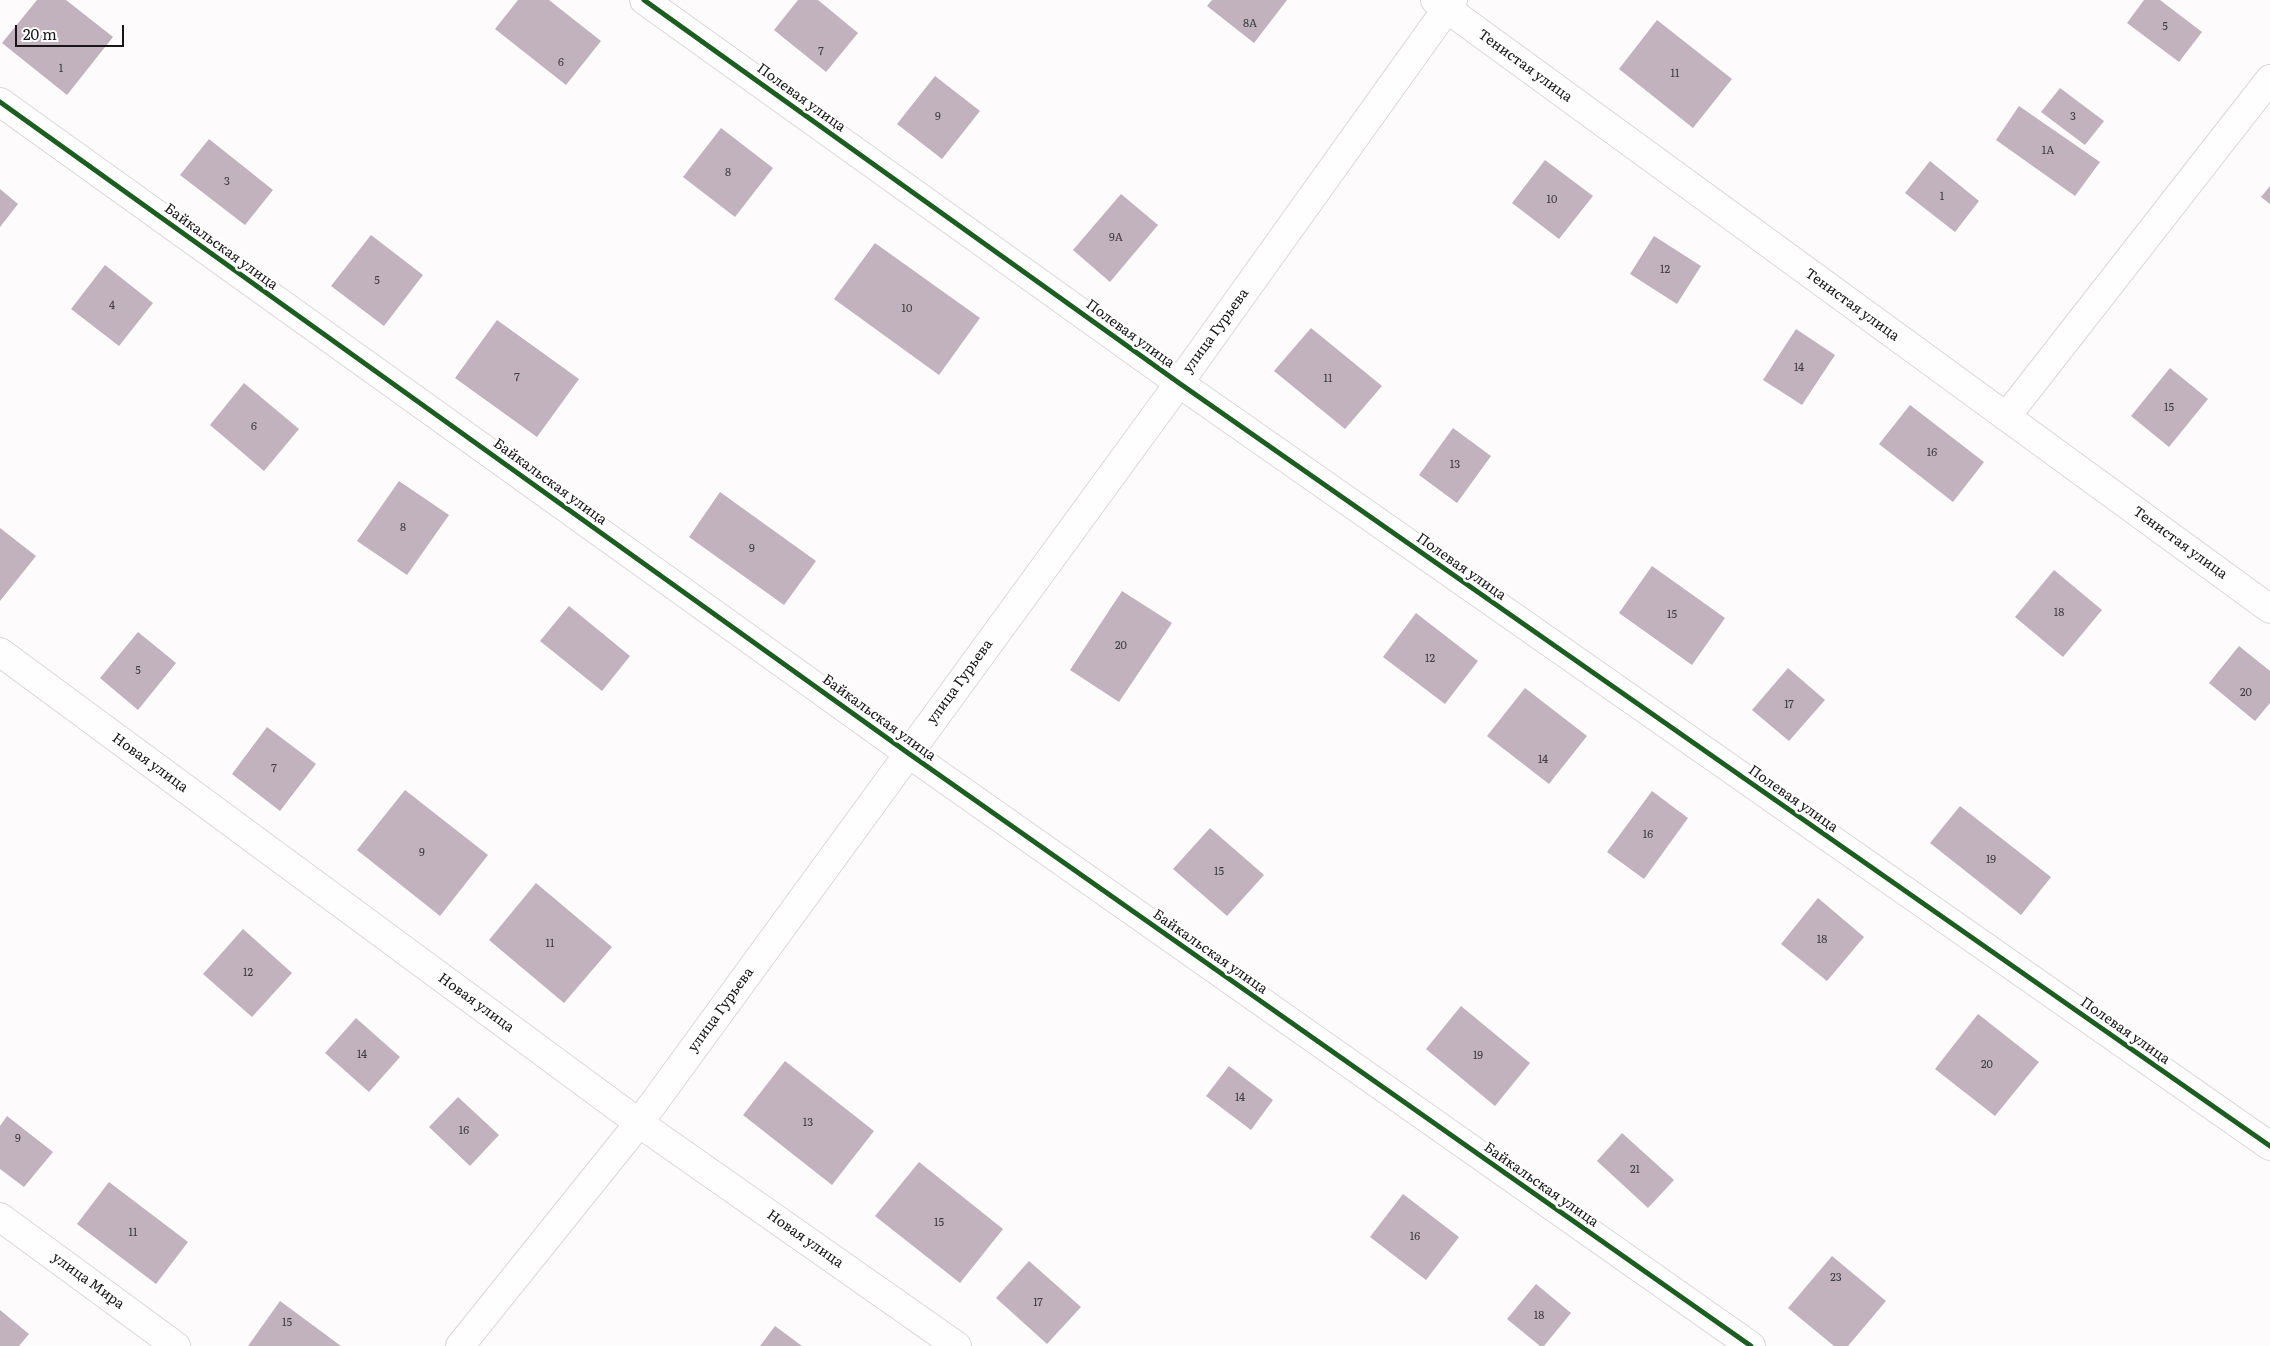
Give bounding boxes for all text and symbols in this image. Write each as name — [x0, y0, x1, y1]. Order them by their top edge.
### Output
scale bar — [18, 15, 126, 47]
house number: 8А — [1243, 17, 1257, 31]
house number: 5 — [2162, 20, 2168, 34]
text: 20 m — [23, 22, 57, 45]
street label: Тенистая улица — [1475, 26, 1575, 106]
house number: 7 — [818, 45, 824, 59]
house number: 6 — [558, 56, 564, 70]
street label: Полевая улица — [753, 60, 849, 136]
house number: 1 — [59, 62, 63, 76]
house number: 11 — [1671, 67, 1679, 81]
house number: 9 — [935, 110, 941, 124]
house number: 3 — [2070, 110, 2076, 124]
house number: 1А — [2042, 144, 2054, 158]
house number: 8 — [725, 166, 731, 180]
house number: 3 — [224, 175, 230, 189]
house number: 1 — [1940, 190, 1944, 204]
house number: 10 — [1547, 193, 1557, 207]
street label: Байкальская улица — [161, 200, 281, 294]
house number: 9А — [1109, 231, 1123, 245]
house number: 12 — [1660, 263, 1670, 277]
street label: Тенистая улица — [1802, 265, 1902, 345]
house number: 5 — [374, 274, 380, 288]
street label: улица Гурьева — [1180, 285, 1252, 377]
street label: Полевая улица — [1082, 296, 1178, 372]
house number: 4 — [109, 299, 115, 313]
house number: 10 — [902, 302, 912, 316]
house number: 14 — [1794, 361, 1804, 375]
house number: 7 — [514, 371, 520, 385]
house number: 11 — [1324, 372, 1332, 386]
house number: 15 — [2164, 401, 2174, 415]
house number: 6 — [251, 420, 257, 434]
street label: Байкальская улица — [490, 435, 610, 529]
house number: 16 — [1927, 446, 1937, 460]
house number: 13 — [1450, 458, 1460, 472]
street label: Тенистая улица — [2130, 503, 2230, 583]
house number: 8 — [400, 521, 406, 535]
street label: Полевая улица — [1413, 530, 1509, 604]
house number: 9 — [749, 542, 755, 556]
house number: 18 — [2054, 606, 2064, 620]
house number: 15 — [1667, 608, 1677, 622]
street label: улица Гурьева — [924, 636, 996, 728]
house number: 20 — [1115, 639, 1127, 653]
house number: 12 — [1425, 652, 1435, 666]
house number: 5 — [135, 664, 141, 678]
street label: Байкальская улица — [819, 671, 939, 765]
house number: 20 — [2240, 686, 2252, 700]
house number: 17 — [1784, 698, 1794, 712]
street label: Новая улица — [109, 730, 191, 796]
house number: 14 — [1538, 753, 1548, 767]
house number: 7 — [271, 762, 277, 776]
street label: Полевая улица — [1745, 762, 1841, 836]
house number: 16 — [1643, 828, 1653, 842]
house number: 9 — [419, 846, 425, 860]
house number: 19 — [1986, 853, 1996, 867]
house number: 15 — [1214, 865, 1224, 879]
street label: Байкальская улица — [1149, 906, 1271, 998]
house number: 18 — [1817, 933, 1827, 947]
house number: 11 — [546, 937, 554, 951]
street label: улица Гурьева — [685, 964, 757, 1056]
house number: 12 — [243, 966, 253, 980]
street label: Новая улица — [435, 970, 517, 1036]
street label: Полевая улица — [2077, 994, 2173, 1068]
house number: 14 — [357, 1048, 367, 1062]
house number: 19 — [1473, 1049, 1483, 1063]
house number: 20 — [1981, 1058, 1993, 1072]
house number: 14 — [1235, 1091, 1245, 1105]
house number: 13 — [803, 1116, 813, 1130]
house number: 16 — [459, 1124, 469, 1138]
house number: 9 — [15, 1132, 21, 1146]
street label: Байкальская улица — [1480, 1139, 1602, 1231]
house number: 21 — [1630, 1163, 1640, 1177]
street label: Новая улица — [764, 1206, 846, 1272]
house number: 15 — [934, 1216, 944, 1230]
house number: 11 — [129, 1226, 137, 1240]
house number: 16 — [1410, 1230, 1420, 1244]
street label: улица Мира — [48, 1249, 128, 1313]
house number: 23 — [1830, 1271, 1842, 1285]
house number: 17 — [1033, 1296, 1043, 1310]
house number: 18 — [1534, 1309, 1544, 1323]
house number: 15 — [282, 1316, 292, 1330]

